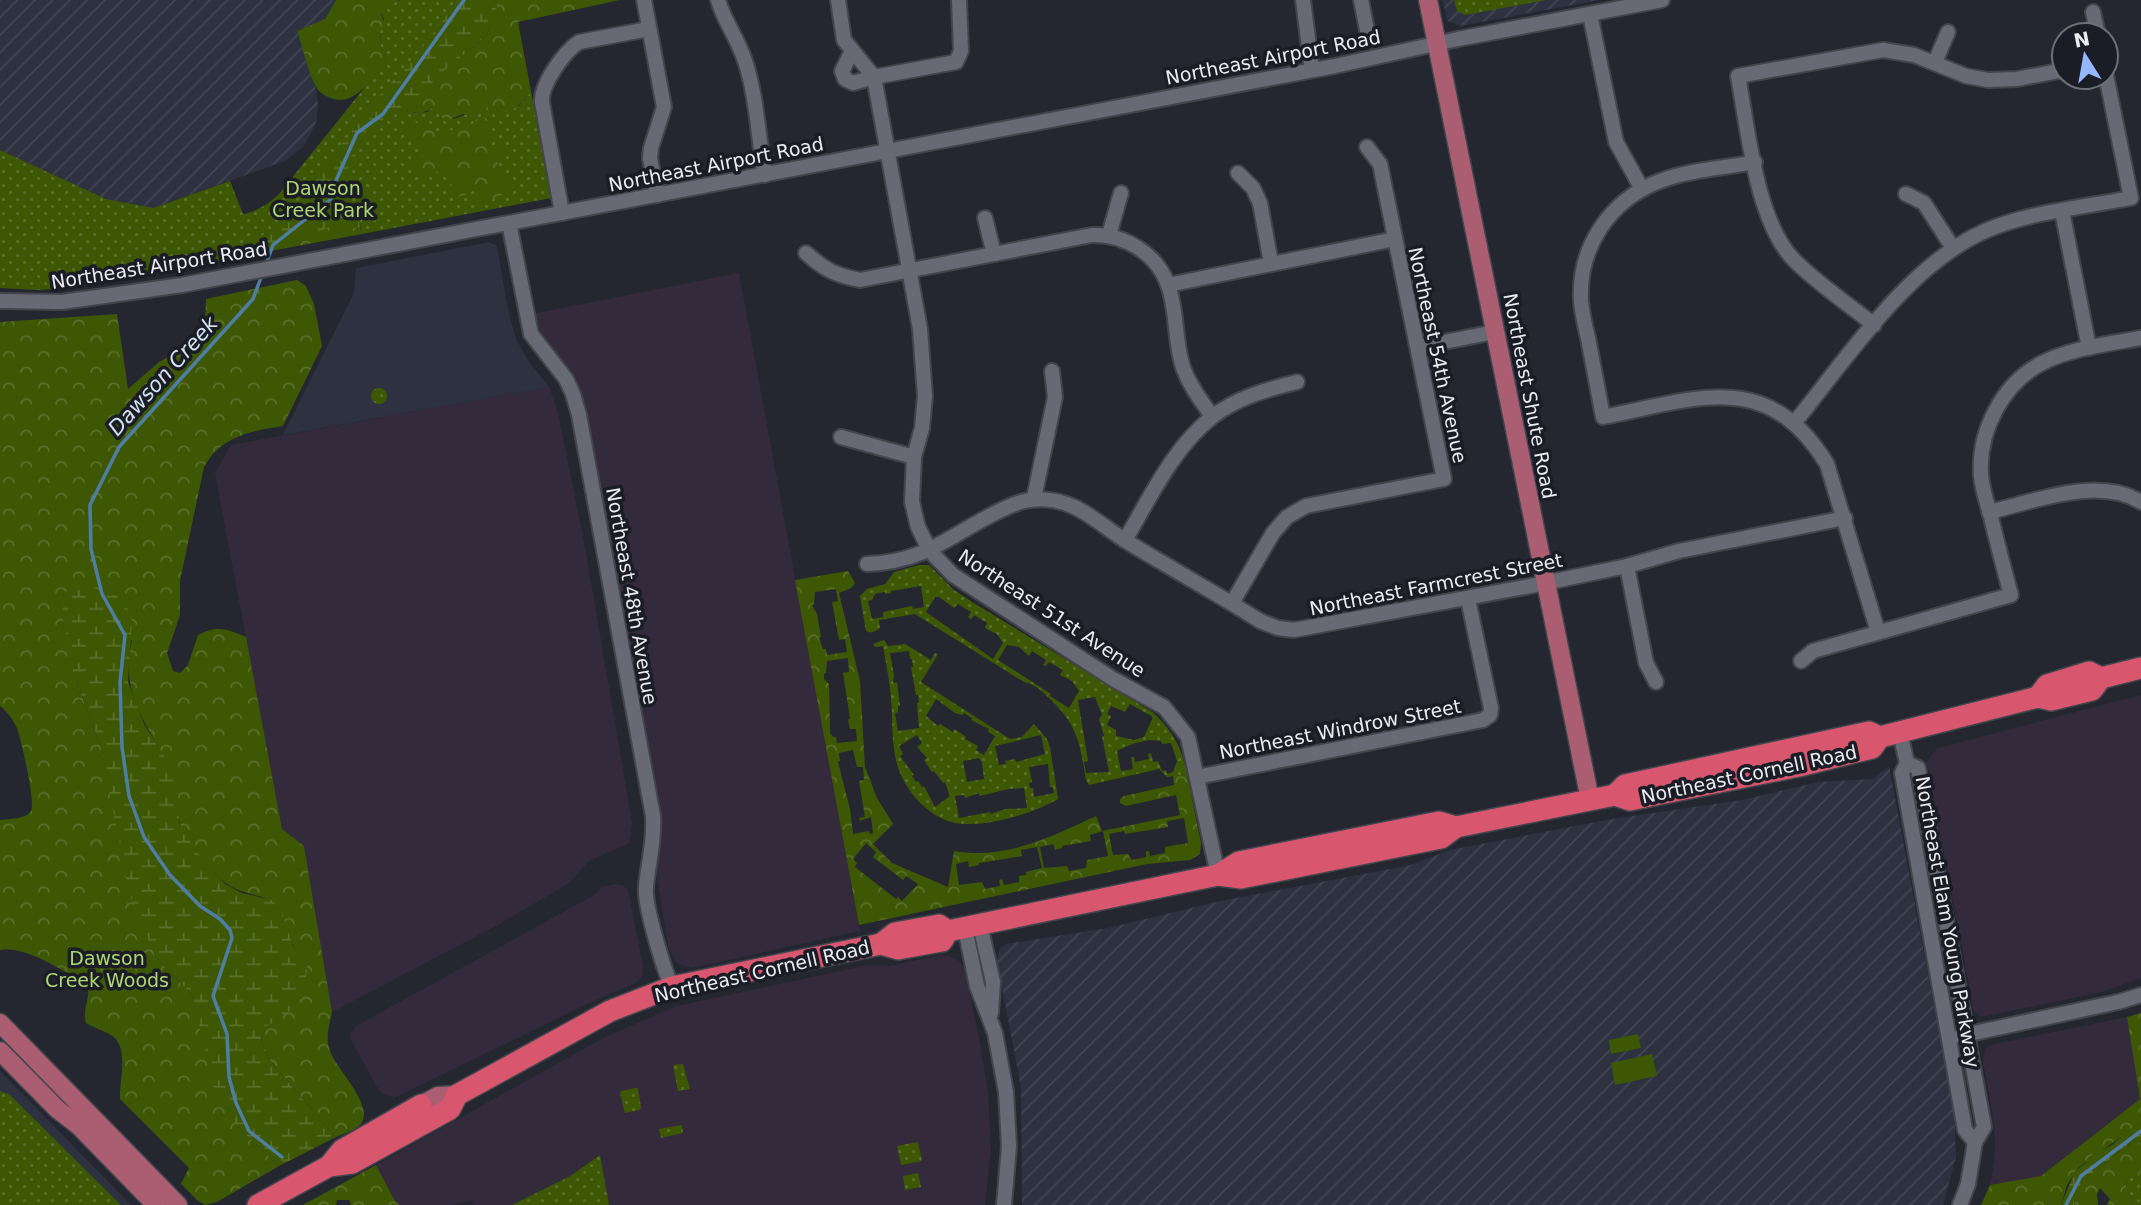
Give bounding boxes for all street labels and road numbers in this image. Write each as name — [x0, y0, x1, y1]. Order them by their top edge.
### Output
street label: Northeast Airport Road — [1164, 25, 1382, 89]
street label: Northeast Airport Road — [607, 132, 825, 196]
street label: Northeast Airport Road — [49, 237, 269, 293]
street label: Northeast 54th Avenue — [1404, 245, 1472, 465]
street label: Northeast Shute Road — [1499, 291, 1561, 501]
street label: Northeast 48th Avenue — [602, 486, 662, 706]
street label: Northeast 51st Avenue — [955, 544, 1149, 682]
street label: Northeast Farmcrest Street — [1308, 549, 1564, 619]
street label: Northeast Windrow Street — [1217, 695, 1463, 763]
street label: Northeast Cornell Road — [1639, 740, 1859, 808]
street label: Northeast Elam Young Parkway — [1911, 774, 1985, 1070]
street label: Northeast Cornell Road — [652, 936, 872, 1006]

